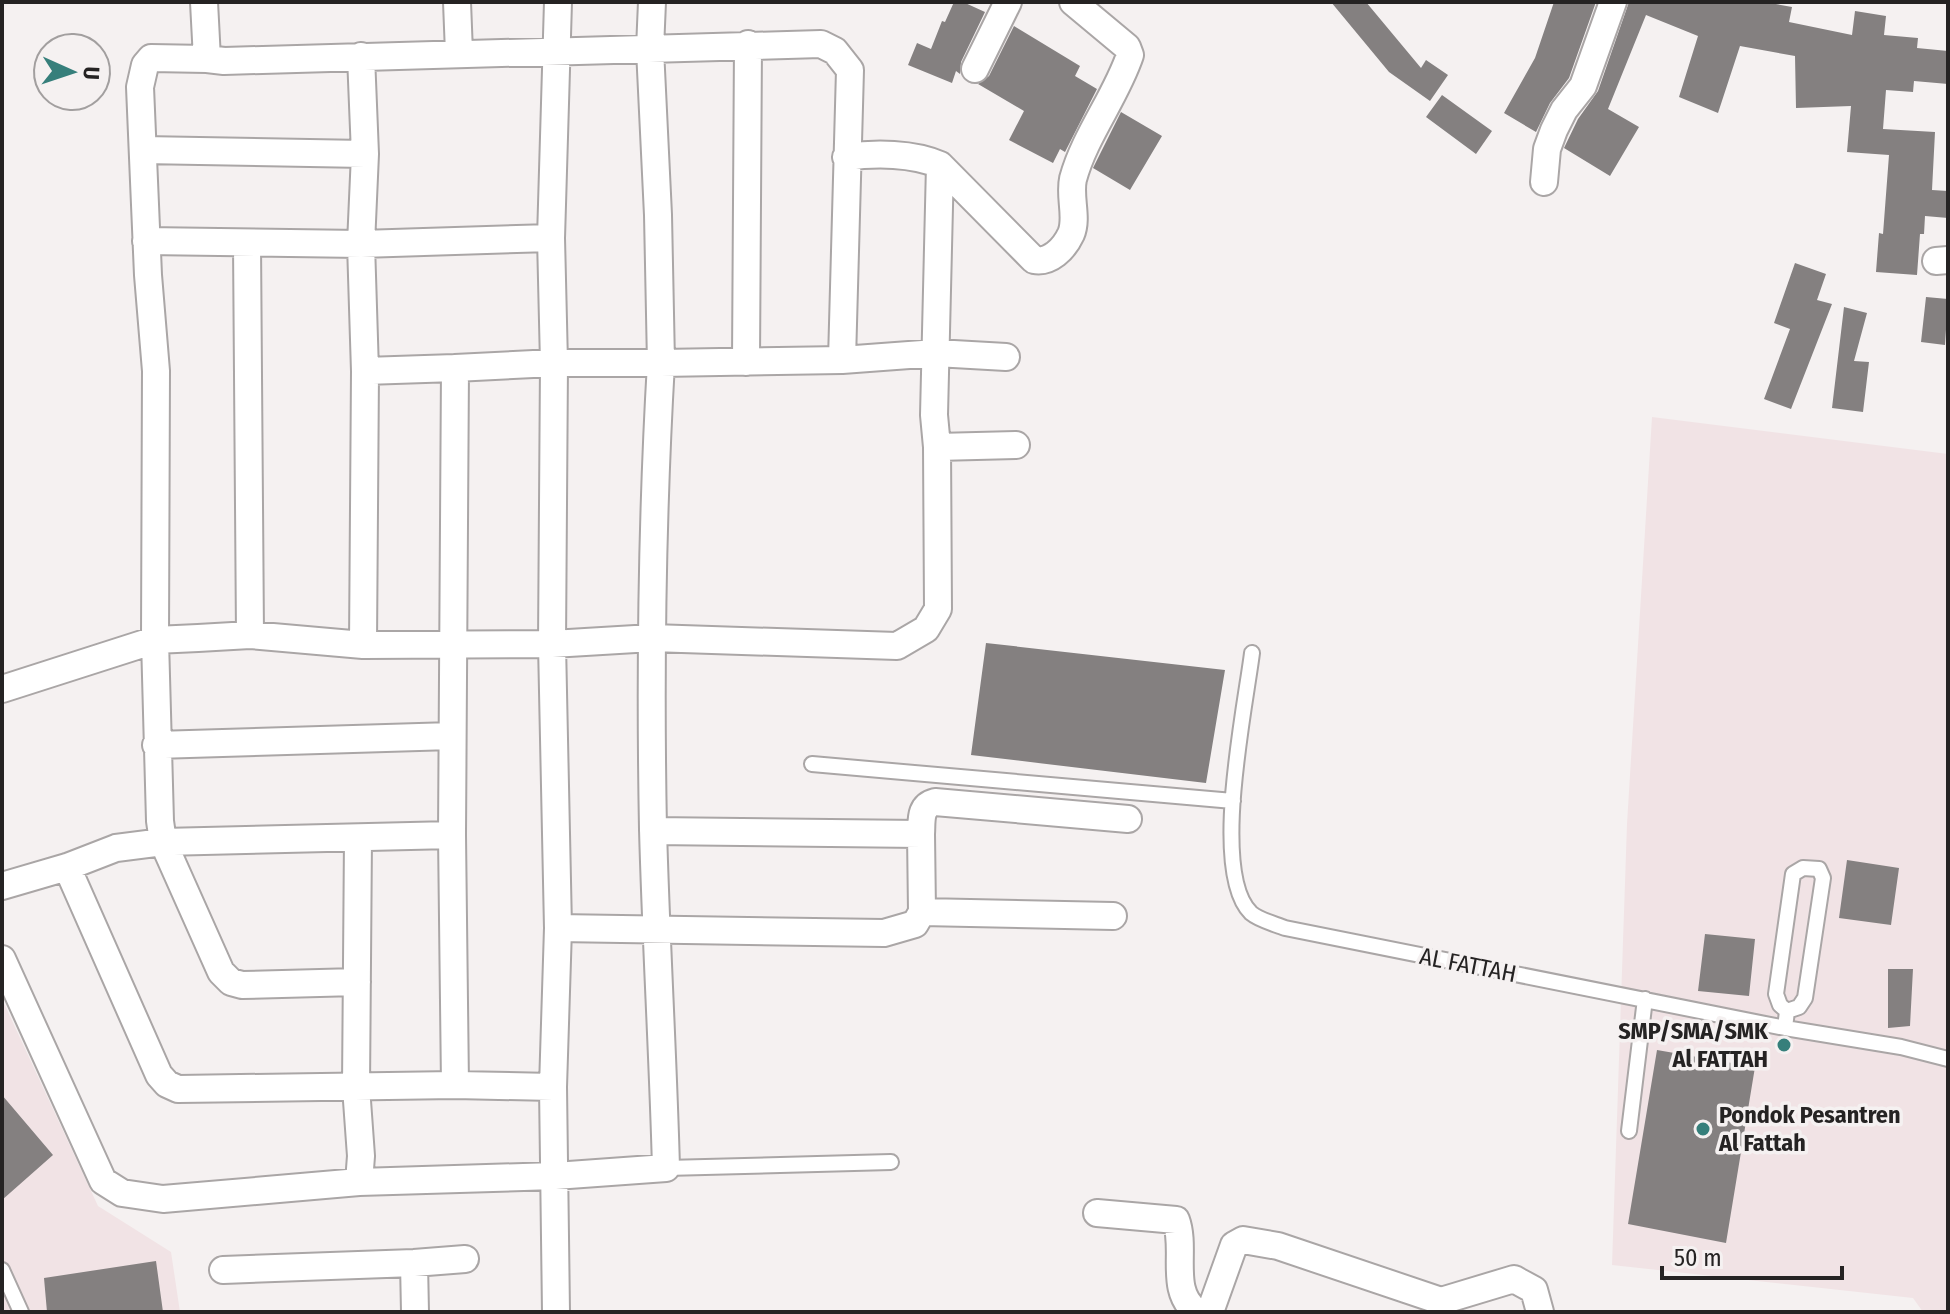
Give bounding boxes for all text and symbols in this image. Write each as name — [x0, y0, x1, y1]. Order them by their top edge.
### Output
north arrow — [32, 32, 112, 112]
text: U — [78, 66, 105, 80]
street label: AL FATTAH — [1417, 942, 1519, 988]
place label: SMP/SMA/SMK Al FATTAH — [1618, 1017, 1769, 1073]
marker: SMP/SMA/SMK Al FATTAH — [1775, 1036, 1793, 1054]
place label: Pondok Pesantren Al Fattah — [1718, 1101, 1901, 1157]
marker: Pondok Pesantren Al Fattah — [1694, 1120, 1712, 1138]
scale bar — [1662, 1230, 1842, 1280]
text: 50 m — [1674, 1244, 1722, 1272]

